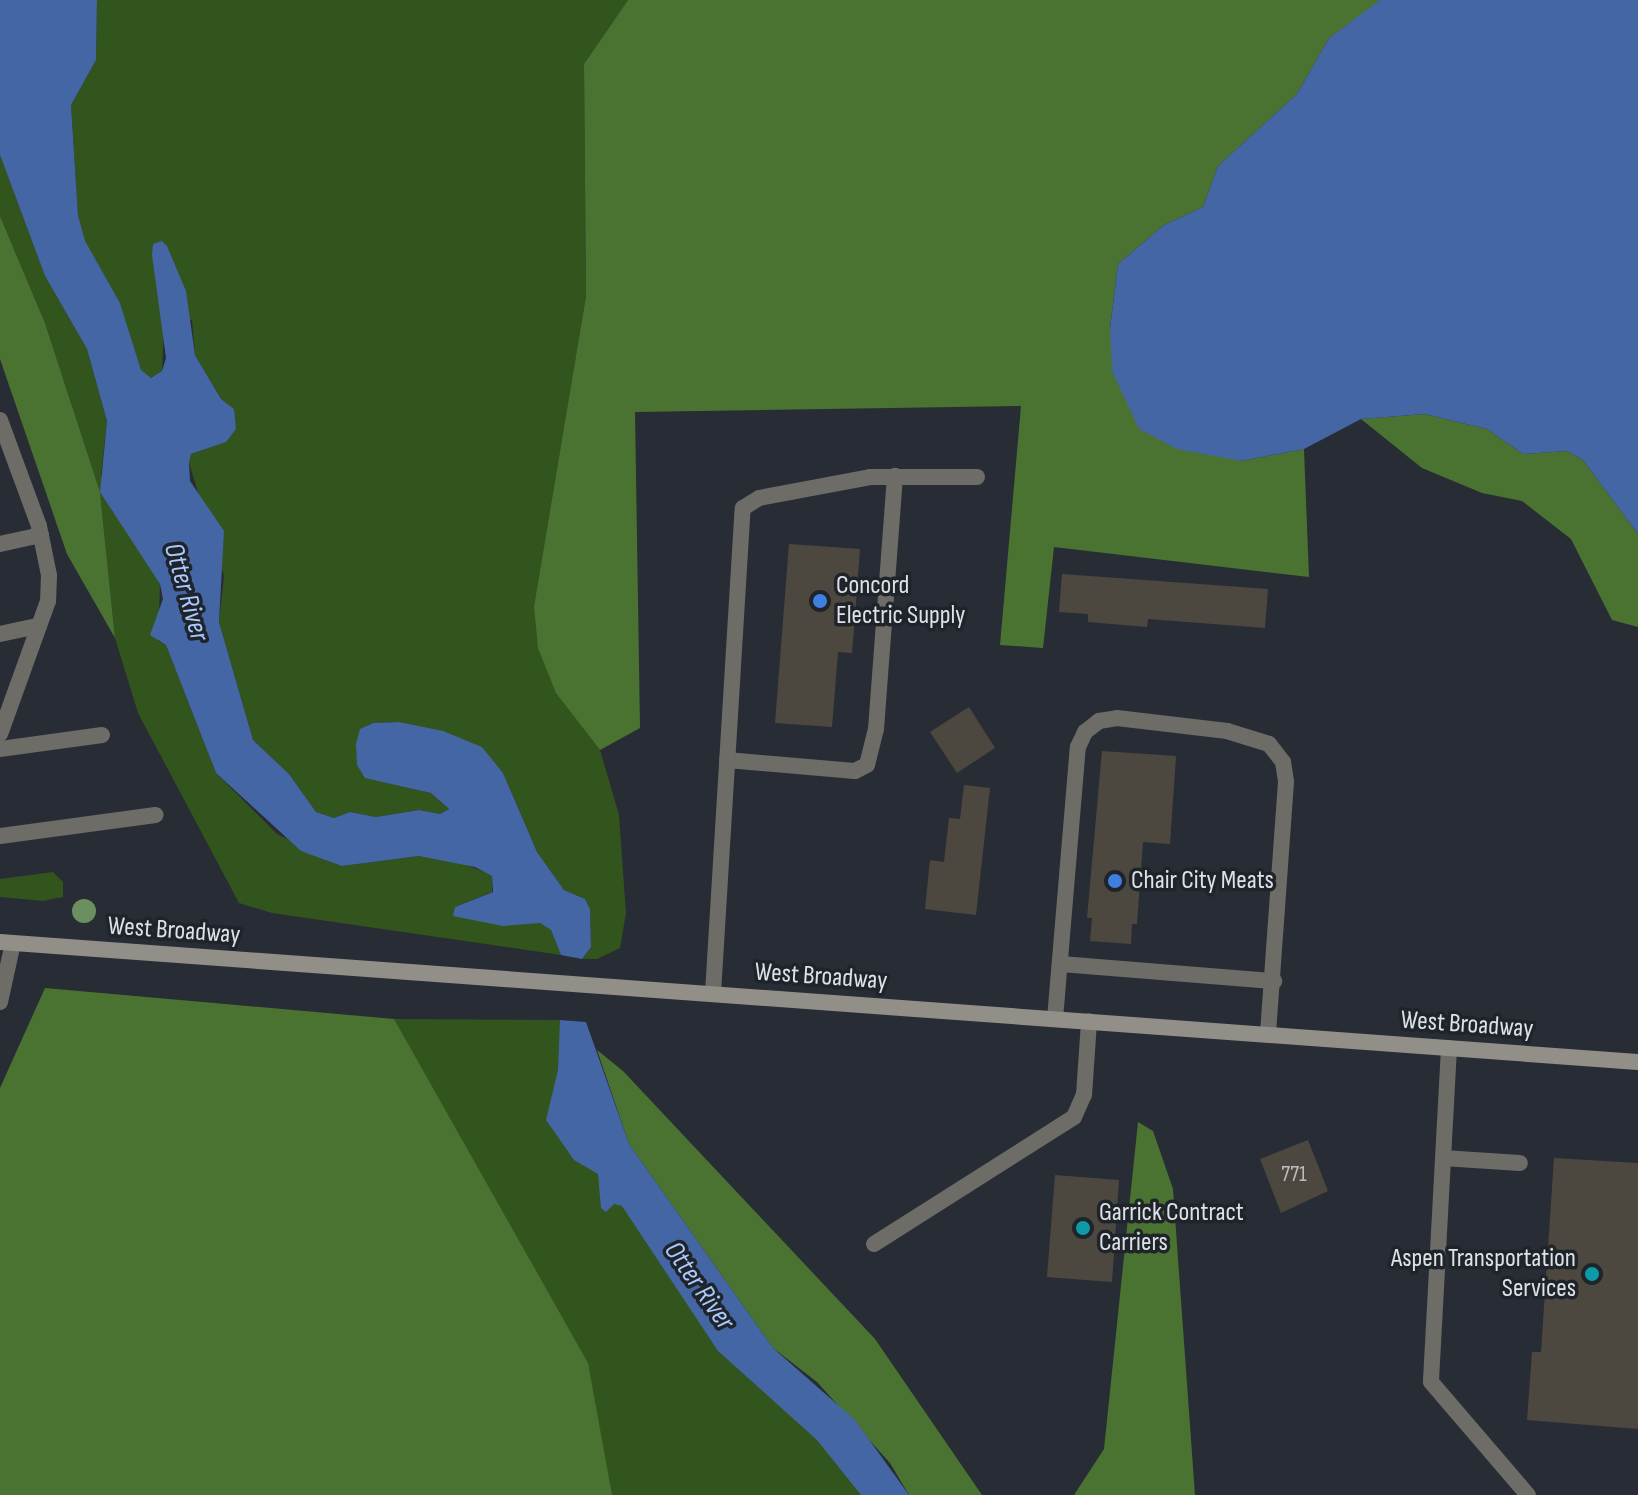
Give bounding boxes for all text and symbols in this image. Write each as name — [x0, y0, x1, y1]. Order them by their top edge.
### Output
water label: Otter River — [156, 539, 216, 645]
place label: Concord Electric Supply — [836, 570, 965, 632]
marker: Concord Electric Supply — [811, 592, 829, 610]
place label: Chair City Meats — [1131, 865, 1274, 897]
marker: Chair City Meats — [1106, 872, 1124, 890]
street label: West Broadway — [107, 911, 241, 951]
street label: West Broadway — [754, 957, 888, 997]
street label: West Broadway — [1400, 1005, 1534, 1045]
house number: 771 — [1281, 1162, 1307, 1188]
place label: Garrick Contract Carriers — [1099, 1197, 1244, 1258]
marker: Garrick Contract Carriers — [1074, 1219, 1092, 1237]
water label: Otter River — [657, 1235, 741, 1337]
place label: Aspen Transportation Services — [1391, 1243, 1576, 1304]
marker: Aspen Transportation Services — [1583, 1265, 1601, 1283]

